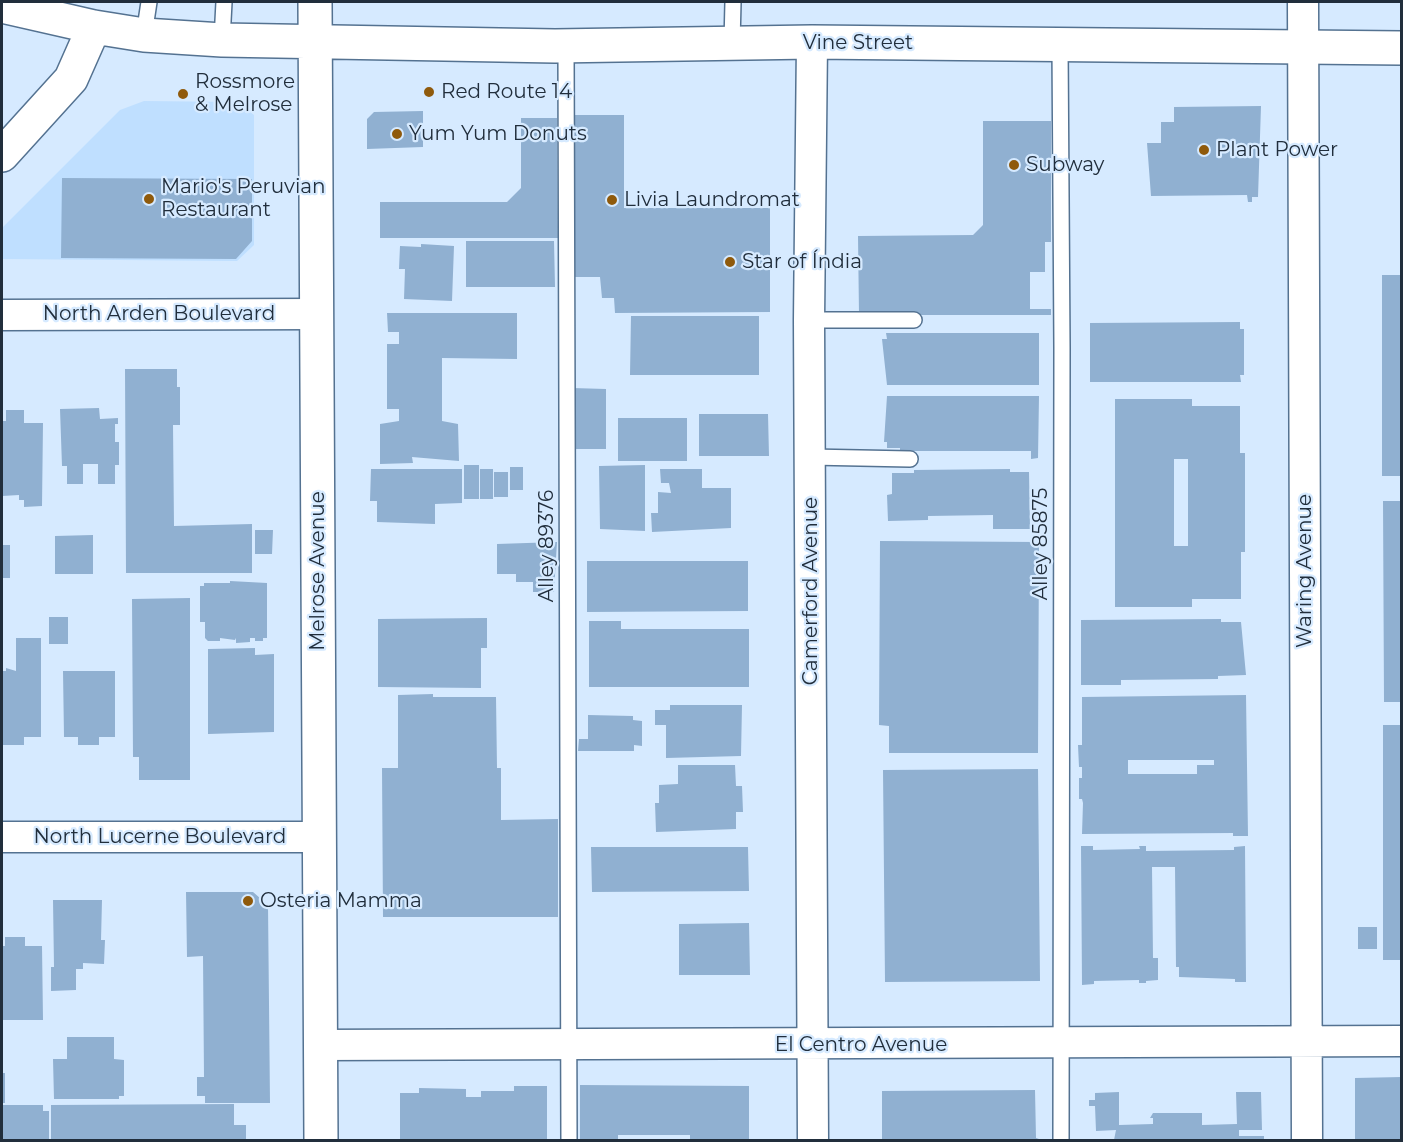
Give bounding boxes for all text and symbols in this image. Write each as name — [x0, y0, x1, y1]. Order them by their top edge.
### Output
street label: Vine Street — [803, 31, 913, 55]
place label: Rossmore & Melrose — [195, 70, 295, 117]
place label: Red Route 14 — [441, 80, 572, 104]
marker: Red Route 14 — [422, 85, 436, 99]
marker: Rossmore & Melrose — [176, 87, 190, 101]
place label: Yum Yum Donuts — [409, 122, 587, 146]
marker: Yum Yum Donuts — [390, 127, 404, 141]
place label: Plant Power — [1216, 138, 1338, 162]
marker: Plant Power — [1197, 143, 1211, 157]
place label: Subway — [1026, 153, 1104, 177]
marker: Subway — [1007, 158, 1021, 172]
place label: Mario's Peruvian Restaurant — [161, 175, 326, 222]
place label: Livia Laundromat — [624, 188, 800, 212]
marker: Mario's Peruvian Restaurant — [142, 192, 156, 206]
marker: Livia Laundromat — [605, 193, 619, 207]
place label: Star of Índia — [742, 250, 862, 274]
marker: Star of Índia — [723, 255, 737, 269]
street label: North Arden Boulevard — [43, 302, 275, 326]
street label: Alley 85875 — [1029, 488, 1053, 600]
street label: Alley 89376 — [535, 490, 559, 602]
street label: Melrose Avenue — [306, 491, 330, 651]
street label: Waring Avenue — [1293, 494, 1317, 648]
street label: Camerford Avenue — [799, 497, 823, 685]
street label: North Lucerne Boulevard — [34, 825, 286, 849]
place label: Osteria Mamma — [260, 889, 422, 913]
marker: Osteria Mamma — [241, 894, 255, 908]
street label: El Centro Avenue — [775, 1033, 947, 1057]

